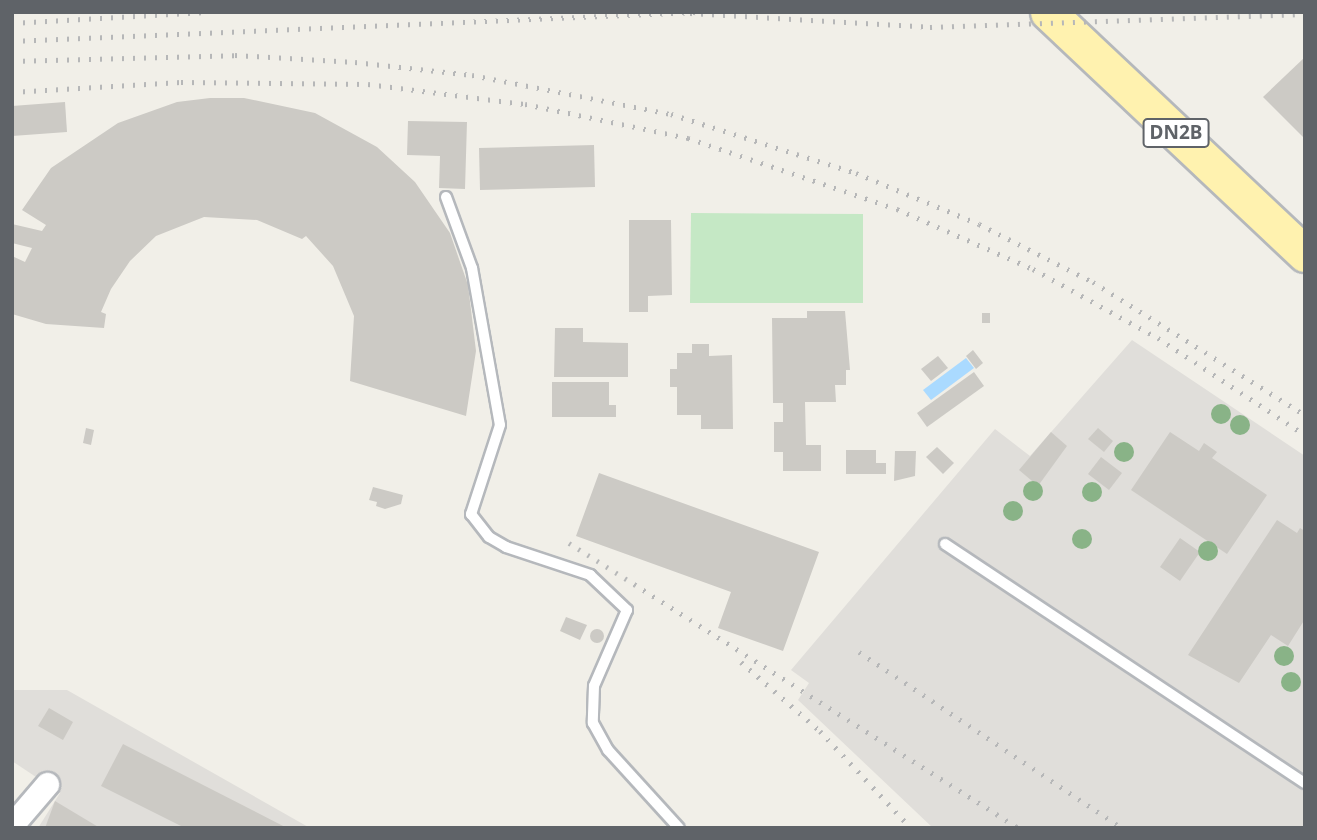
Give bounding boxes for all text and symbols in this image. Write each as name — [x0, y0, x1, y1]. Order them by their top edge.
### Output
road number: DN2B — [1141, 118, 1211, 148]

